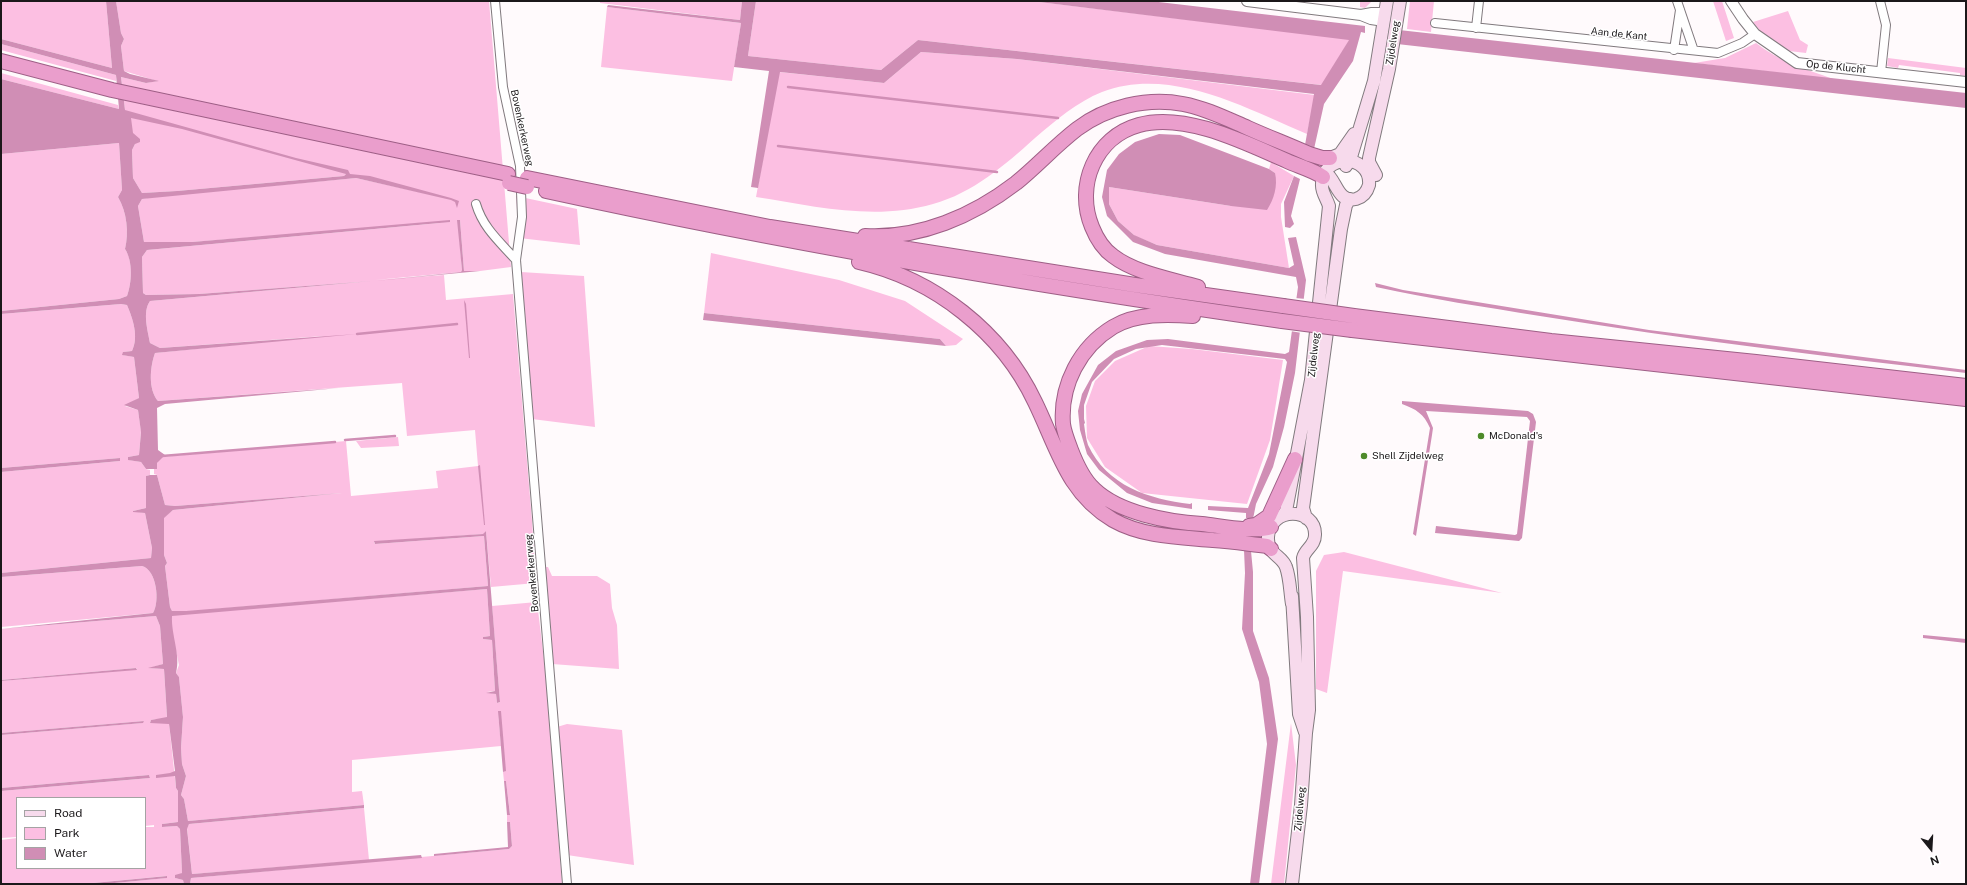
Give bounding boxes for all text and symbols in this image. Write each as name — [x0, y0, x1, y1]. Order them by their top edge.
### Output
street label: Zijdelweg — [1384, 20, 1402, 66]
street label: Aan de Kant — [1590, 25, 1648, 43]
street label: Op de Klucht — [1806, 58, 1866, 76]
street label: Bovenkerkerweg — [508, 88, 536, 168]
street label: Zijdelweg — [1306, 332, 1322, 378]
place label: McDonald's — [1489, 430, 1542, 442]
marker: McDonald's — [1476, 431, 1486, 441]
place label: Shell Zijdelweg — [1372, 450, 1444, 462]
marker: Shell Zijdelweg — [1359, 451, 1369, 461]
street label: Bovenkerkerweg — [523, 533, 541, 613]
street label: Zijdelweg — [1292, 786, 1308, 832]
legend — [16, 797, 146, 869]
text: Road — [54, 806, 82, 820]
text: Park — [54, 826, 80, 840]
north arrow — [1911, 829, 1951, 869]
text: Water — [54, 846, 87, 860]
text: N — [1929, 853, 1941, 867]

